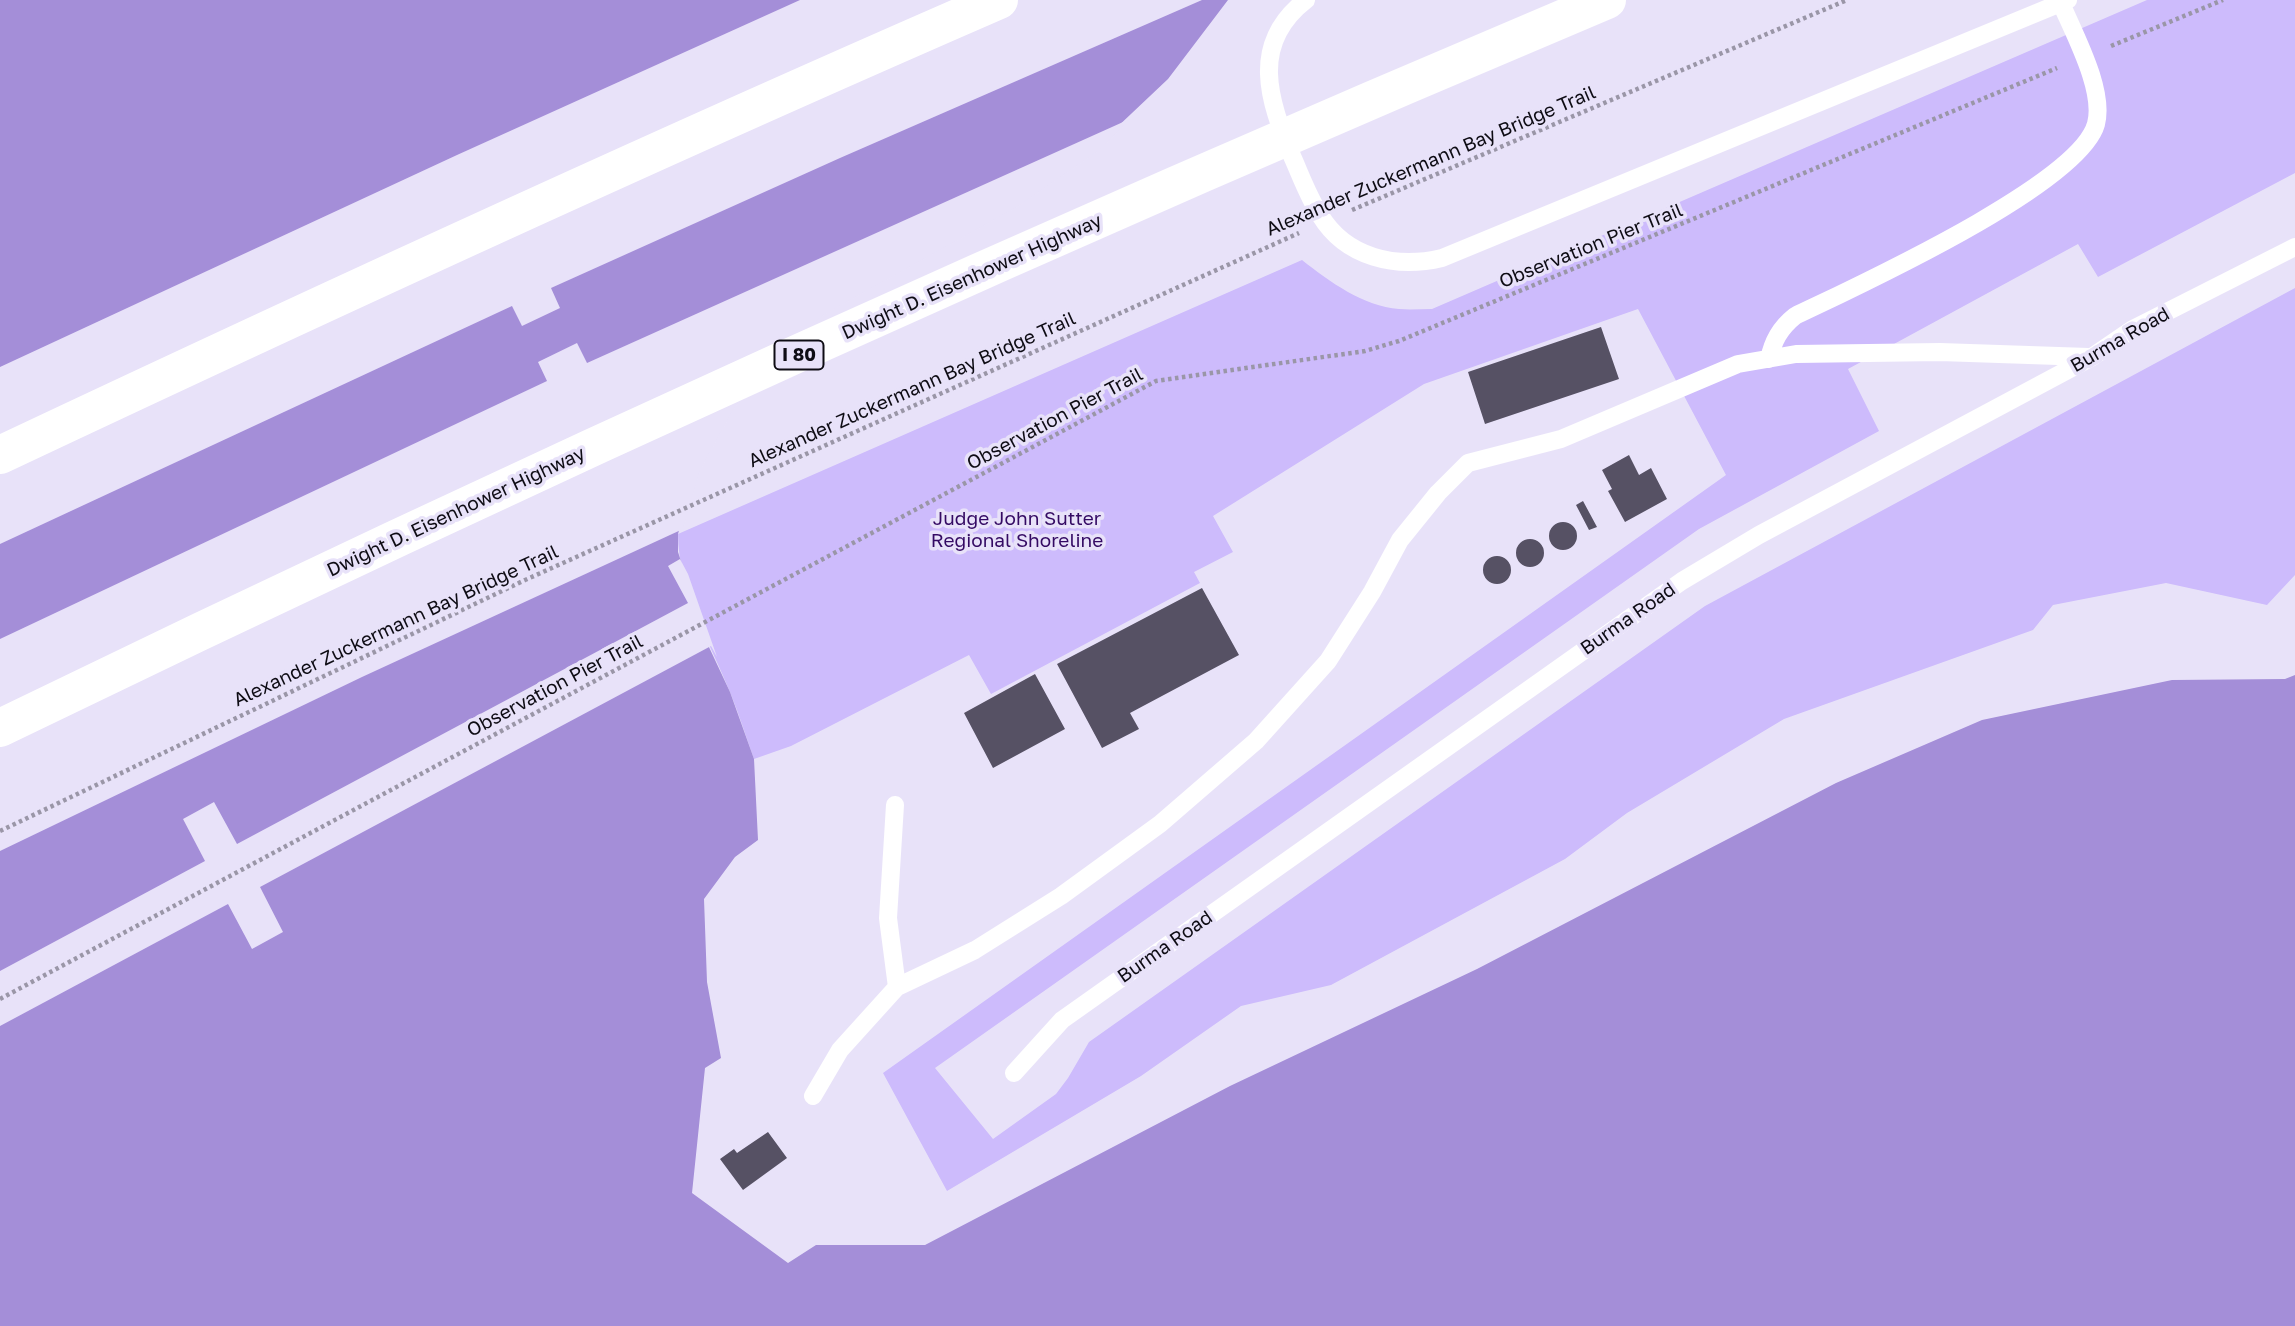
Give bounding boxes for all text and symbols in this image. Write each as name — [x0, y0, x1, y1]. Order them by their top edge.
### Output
street label: Alexander Zuckermann Bay Bridge Trail — [1263, 81, 1599, 241]
street label: Observation Pier Trail — [1496, 199, 1686, 293]
street label: Dwight D. Eisenhower Highway — [838, 209, 1106, 345]
street label: Burma Road — [2066, 303, 2174, 377]
street label: Alexander Zuckermann Bay Bridge Trail — [745, 307, 1079, 473]
road number: I 80 — [774, 340, 824, 370]
street label: Observation Pier Trail — [963, 363, 1147, 475]
street label: Dwight D. Eisenhower Highway — [323, 442, 589, 582]
park label: Judge John Sutter Regional Shoreline — [931, 508, 1103, 552]
street label: Alexander Zuckermann Bay Bridge Trail — [230, 540, 562, 712]
street label: Burma Road — [1576, 578, 1680, 660]
street label: Observation Pier Trail — [463, 630, 647, 742]
street label: Burma Road — [1113, 906, 1217, 988]

